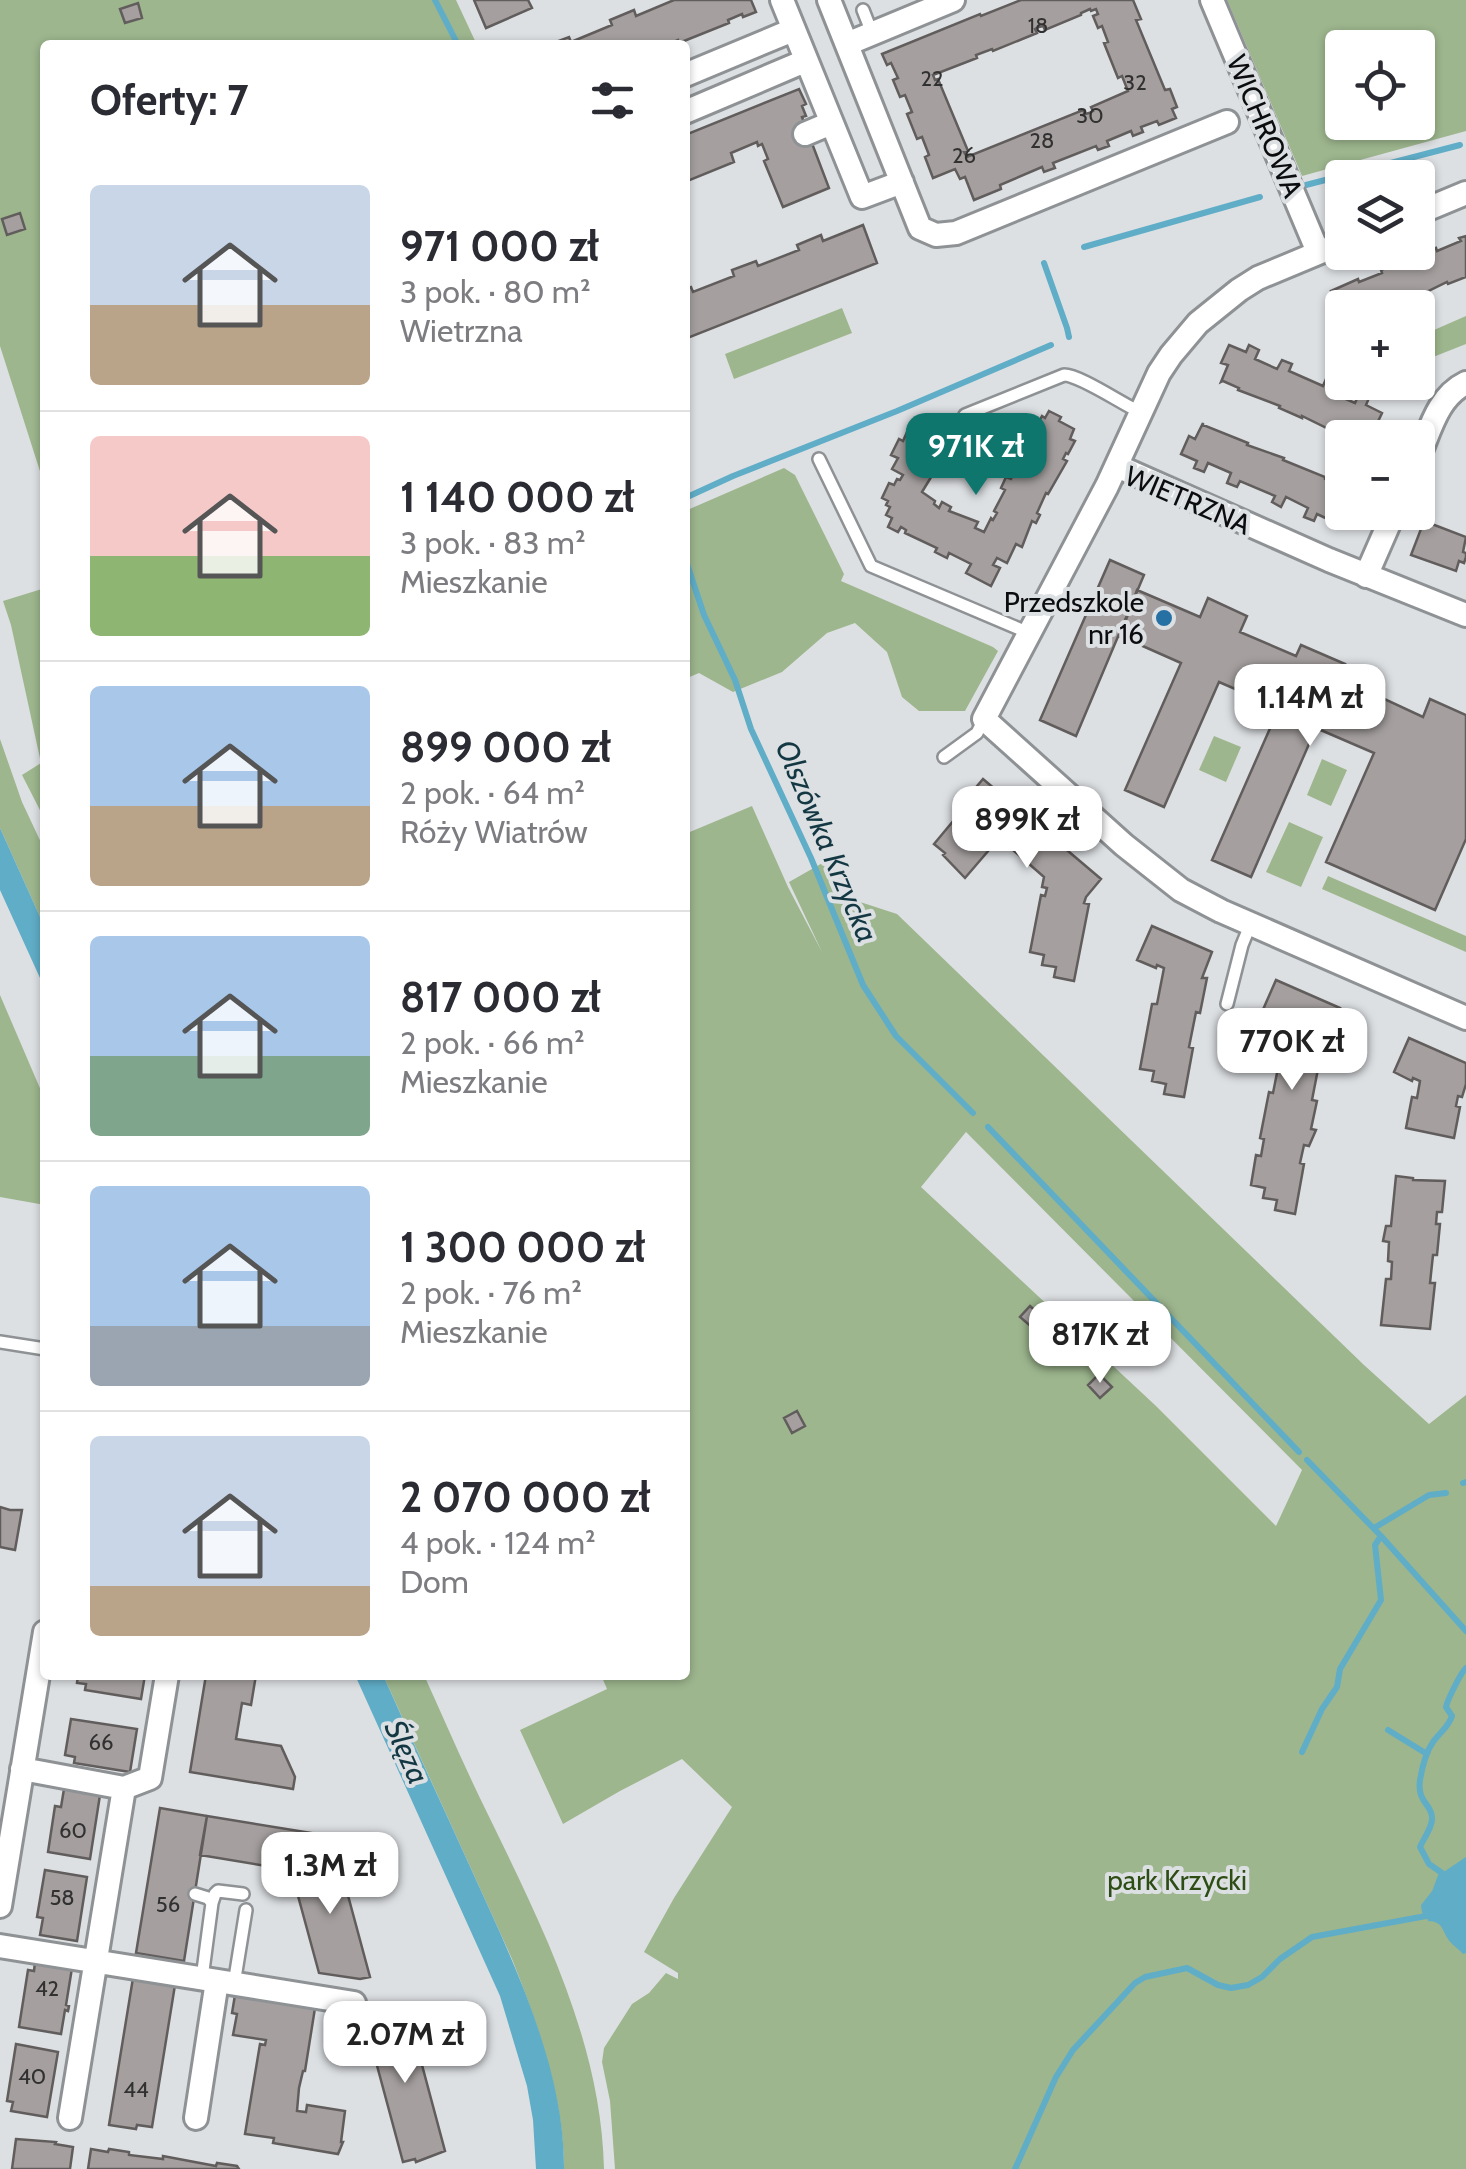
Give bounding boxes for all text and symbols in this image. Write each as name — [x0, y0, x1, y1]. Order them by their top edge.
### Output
house number: 18 — [1028, 12, 1048, 39]
map controls — [1325, 30, 1435, 530]
button: locate — [1325, 30, 1435, 140]
street label: WICHROWA — [1220, 50, 1311, 203]
house number: 22 — [920, 65, 944, 92]
house number: 32 — [1123, 69, 1147, 96]
icon: filters — [585, 73, 640, 128]
text: Oferty: 7 — [90, 74, 248, 126]
house number: 30 — [1076, 102, 1104, 129]
house number: 28 — [1030, 127, 1054, 154]
house number: 26 — [952, 142, 976, 169]
button: layers — [1325, 160, 1435, 270]
text: 971 000 zł — [400, 220, 599, 272]
icon: home — [170, 225, 290, 345]
text: 3 pok. · 80 m² — [400, 272, 591, 311]
button: + — [1325, 290, 1435, 400]
text: Wietrzna — [400, 311, 523, 350]
pin: 971K zł — [884, 413, 1068, 498]
button: − — [1325, 420, 1435, 530]
text: 971K zł — [928, 426, 1024, 465]
street label: WIETRZNA — [1120, 458, 1257, 542]
text: 1 140 000 zł — [400, 471, 635, 523]
icon: home — [170, 476, 290, 596]
text: 3 pok. · 83 m² — [400, 523, 586, 562]
text: Mieszkanie — [400, 562, 548, 601]
place label: Przedszkole nr 16 — [1004, 585, 1144, 651]
marker: Przedszkole nr 16 — [1153, 607, 1175, 629]
pin: 1.14M zł — [1207, 664, 1413, 749]
text: 1.14M zł — [1256, 677, 1364, 716]
text: 899 000 zł — [400, 721, 611, 773]
icon: home — [170, 726, 290, 846]
water label: Olszówka Krzycka — [768, 734, 886, 948]
text: 2 pok. · 64 m² — [400, 773, 585, 812]
pin: 899K zł — [935, 786, 1119, 871]
text: 899K zł — [974, 799, 1080, 838]
text: Róży Wiatrów — [400, 812, 588, 851]
text: 817 000 zł — [400, 971, 601, 1023]
icon: home — [170, 976, 290, 1096]
pin: 770K zł — [1200, 1008, 1384, 1093]
text: 770K zł — [1239, 1021, 1345, 1060]
text: 2 pok. · 66 m² — [400, 1023, 585, 1062]
text: Mieszkanie — [400, 1062, 548, 1101]
text: 1 300 000 zł — [400, 1221, 645, 1273]
icon: home — [170, 1226, 290, 1346]
text: 2 pok. · 76 m² — [400, 1273, 582, 1312]
pin: 817K zł — [1008, 1301, 1192, 1386]
text: Mieszkanie — [400, 1312, 548, 1351]
text: 817K zł — [1051, 1314, 1149, 1353]
text: 2 070 000 zł — [400, 1471, 651, 1523]
icon: home — [170, 1476, 290, 1596]
text: 4 pok. · 124 m² — [400, 1523, 596, 1562]
text: Dom — [400, 1562, 469, 1601]
water label: Ślęza — [377, 1714, 437, 1790]
house number: 66 — [89, 1729, 114, 1756]
house number: 60 — [59, 1817, 87, 1844]
pin: 1.3M zł — [238, 1832, 422, 1917]
text: 1.3M zł — [283, 1845, 377, 1884]
park label: park Krzycki — [1107, 1863, 1247, 1897]
house number: 58 — [49, 1884, 75, 1911]
house number: 56 — [156, 1891, 180, 1918]
house number: 42 — [35, 1975, 59, 2002]
pin: 2.07M zł — [302, 2001, 508, 2086]
text: 2.07M zł — [345, 2014, 465, 2053]
house number: 40 — [18, 2063, 46, 2090]
house number: 44 — [123, 2076, 149, 2103]

